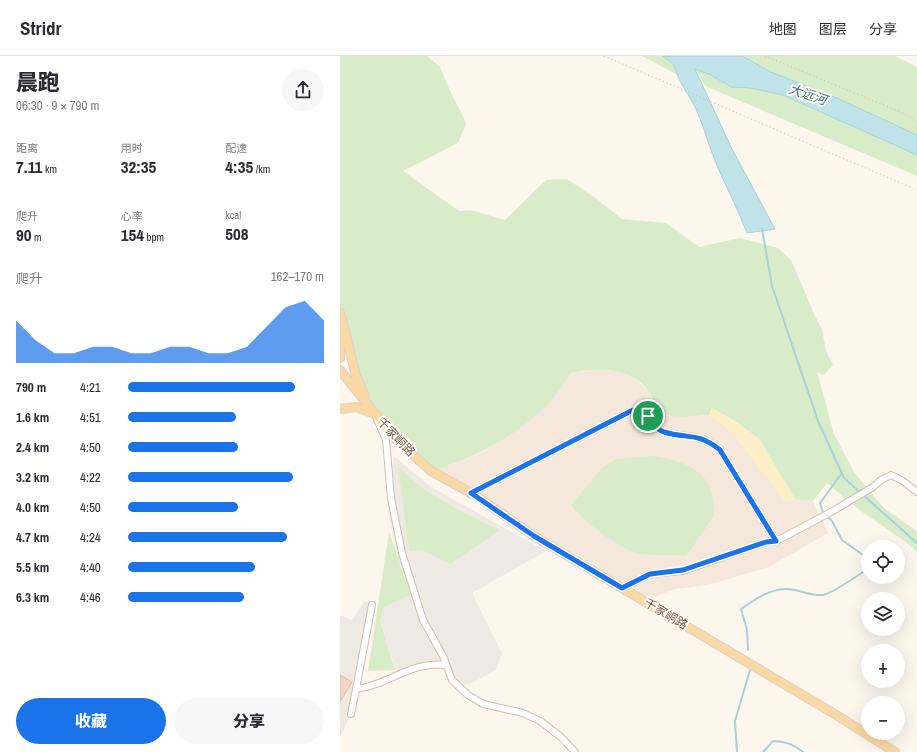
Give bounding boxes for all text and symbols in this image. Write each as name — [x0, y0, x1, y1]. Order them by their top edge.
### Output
text: Stridr — [20, 15, 62, 41]
text: 地图 — [769, 20, 797, 38]
text: 图层 — [819, 20, 847, 38]
text: 分享 — [869, 20, 897, 38]
text: 晨跑 — [16, 67, 60, 97]
button: share — [282, 69, 324, 111]
water label: 大远河 — [787, 80, 832, 110]
text: 06:30 · 9 × 790 m — [16, 97, 99, 114]
text: 距离 — [16, 141, 38, 155]
text: 用时 — [121, 141, 143, 155]
text: 配速 — [225, 141, 247, 155]
text: 7.11 — [16, 155, 42, 178]
text: 32:35 — [121, 155, 156, 178]
text: 4:35 — [225, 155, 253, 178]
text: km — [42, 162, 57, 176]
text: /km — [253, 162, 270, 176]
text: kcal — [225, 208, 241, 222]
text: 爬升 — [16, 209, 38, 223]
text: 心率 — [121, 209, 143, 223]
text: 508 — [225, 222, 249, 245]
text: 90 — [16, 223, 32, 246]
text: 154 — [121, 223, 144, 246]
text: m — [32, 230, 42, 244]
text: bpm — [144, 230, 164, 244]
text: 162–170 m — [271, 268, 324, 285]
text: 爬升 — [16, 270, 42, 287]
text: 790 m — [16, 379, 46, 396]
text: 4:21 — [80, 379, 101, 396]
pin — [631, 399, 665, 433]
icon: arrive — [637, 405, 659, 427]
text: 1.6 km — [16, 409, 49, 426]
text: 4:51 — [80, 409, 101, 426]
street label: 千家峒路 — [374, 414, 418, 460]
text: 2.4 km — [16, 439, 49, 456]
text: 4:50 — [80, 439, 101, 456]
text: 3.2 km — [16, 469, 49, 486]
text: 4:22 — [80, 469, 101, 486]
text: 4.0 km — [16, 499, 49, 516]
text: 4:50 — [80, 499, 101, 516]
text: 4.7 km — [16, 529, 49, 546]
text: 4:24 — [80, 529, 101, 546]
map controls — [861, 540, 905, 740]
button: locate — [861, 540, 905, 584]
text: 5.5 km — [16, 559, 49, 576]
text: 4:40 — [80, 559, 101, 576]
text: 6.3 km — [16, 589, 49, 606]
text: 4:46 — [80, 589, 101, 606]
button: layers — [861, 592, 905, 636]
street label: 千家峒路 — [641, 595, 691, 633]
button: + — [861, 644, 905, 688]
button: − — [861, 696, 905, 740]
button: 收藏 — [16, 698, 166, 744]
button: 分享 — [174, 698, 324, 744]

